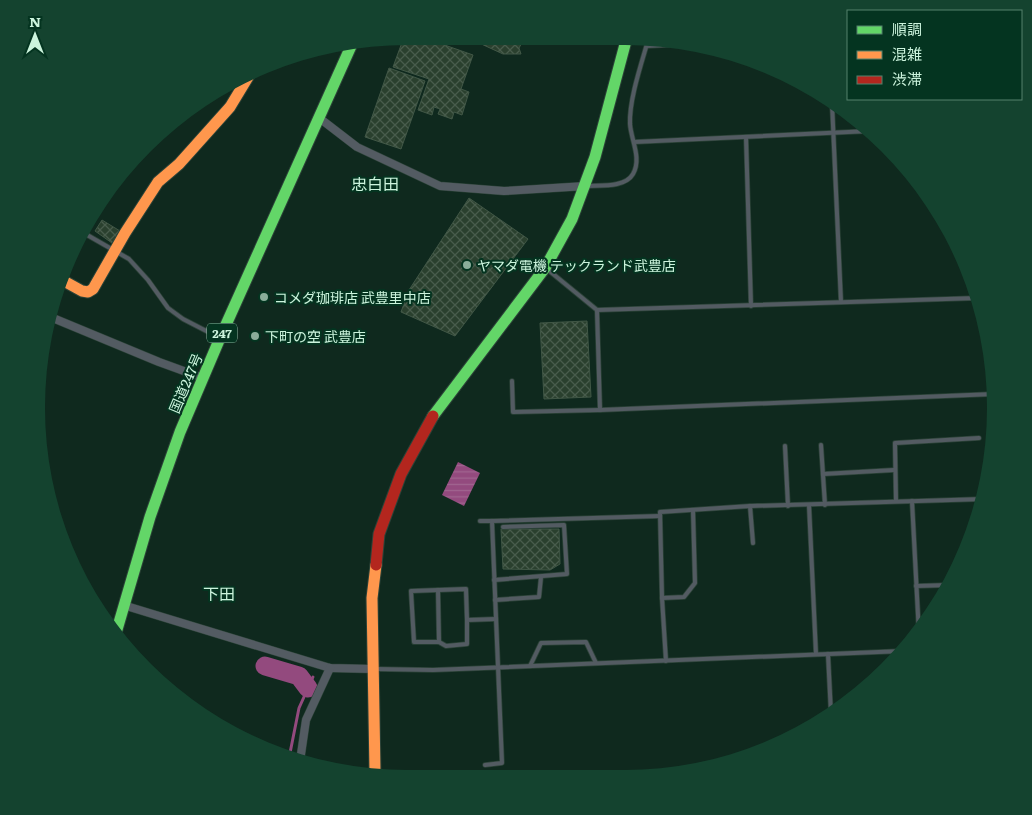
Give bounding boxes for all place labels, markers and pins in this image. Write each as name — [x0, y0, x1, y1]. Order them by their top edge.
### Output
place label: ヤマダ電機 テックランド武豊店 — [477, 255, 676, 275]
marker: ヤマダ電機 テックランド武豊店 — [461, 259, 473, 271]
place label: コメダ珈琲店 武豊里中店 — [274, 287, 431, 307]
marker: コメダ珈琲店 武豊里中店 — [258, 291, 270, 303]
place label: 下町の空 武豊店 — [265, 326, 366, 346]
marker: 下町の空 武豊店 — [249, 330, 261, 342]

